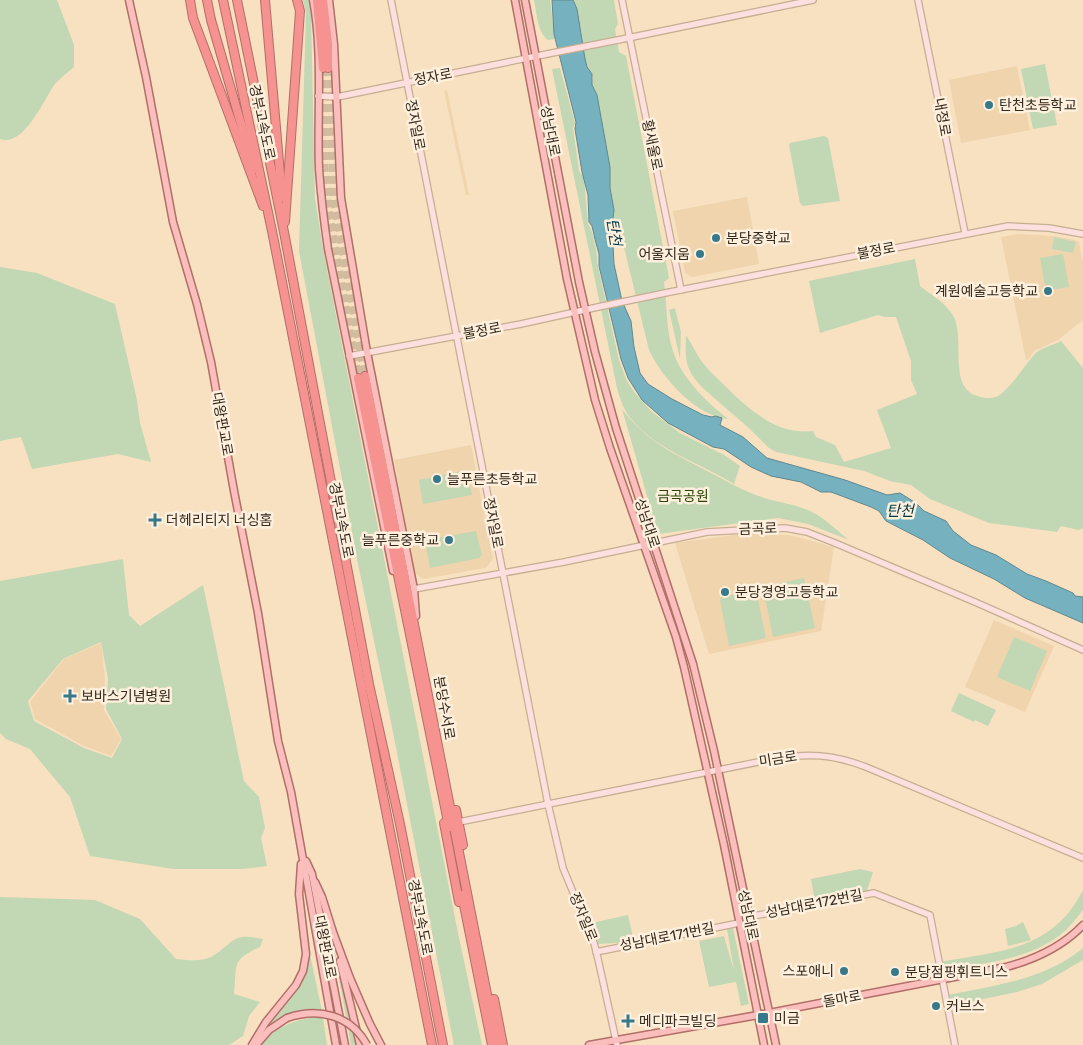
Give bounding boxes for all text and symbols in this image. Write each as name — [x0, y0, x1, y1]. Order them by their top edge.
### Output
street label: 정자로 — [412, 65, 454, 89]
street label: 경부고속도로 — [246, 82, 278, 162]
street label: 내정로 — [930, 96, 954, 138]
place label: 탄천초등학교 — [999, 97, 1076, 114]
street label: 정자일로 — [402, 98, 428, 152]
marker: 탄천초등학교 — [983, 99, 995, 111]
street label: 성남대로 — [537, 104, 563, 158]
street label: 황새울로 — [638, 118, 666, 172]
water label: 탄천 — [603, 217, 625, 249]
place label: 분당중학교 — [726, 230, 791, 247]
marker: 분당중학교 — [710, 232, 722, 244]
street label: 불정로 — [855, 239, 897, 263]
place label: 어울지움 — [638, 246, 690, 263]
marker: 어울지움 — [694, 248, 706, 260]
place label: 계원예술고등학교 — [935, 283, 1038, 300]
marker: 계원예술고등학교 — [1042, 285, 1054, 297]
street label: 불정로 — [461, 319, 503, 343]
street label: 대왕판교로 — [208, 391, 236, 457]
place label: 늘푸른초등학교 — [447, 471, 537, 488]
marker: 늘푸른초등학교 — [431, 473, 443, 485]
street label: 경부고속도로 — [325, 480, 357, 560]
park label: 금곡공원 — [657, 488, 709, 505]
street label: 정자일로 — [480, 496, 506, 550]
street label: 성남대로 — [631, 496, 663, 550]
water label: 탄천 — [886, 502, 916, 520]
place label: 더헤리티지 너싱홈 — [166, 512, 273, 529]
marker: 더헤리티지 너싱홈 — [148, 513, 162, 527]
street label: 금곡로 — [738, 520, 778, 538]
place label: 늘푸른중학교 — [362, 532, 439, 549]
marker: 늘푸른중학교 — [443, 534, 455, 546]
place label: 분당경영고등학교 — [735, 584, 838, 601]
marker: 분당경영고등학교 — [719, 586, 731, 598]
street label: 분당수서로 — [430, 675, 458, 741]
place label: 보바스기념병원 — [81, 688, 171, 705]
marker: 보바스기념병원 — [63, 689, 77, 703]
street label: 미금로 — [758, 748, 799, 770]
street label: 경부고속도로 — [404, 877, 436, 957]
street label: 성남대로172번길 — [764, 886, 864, 922]
street label: 성남대로 — [734, 888, 762, 942]
street label: 정자일로 — [565, 890, 601, 944]
street label: 대왕판교로 — [311, 914, 340, 980]
street label: 성남대로171번길 — [618, 919, 716, 955]
place label: 스포애니 — [782, 963, 834, 980]
place label: 분당점핑휘트니스 — [905, 964, 1008, 981]
marker: 스포애니 — [838, 965, 850, 977]
marker: 분당점핑휘트니스 — [889, 966, 901, 978]
street label: 돌마로 — [821, 987, 863, 1011]
place label: 커브스 — [946, 998, 985, 1015]
marker: 커브스 — [930, 1000, 942, 1012]
place label: 미금 — [774, 1010, 800, 1027]
marker: 미금 — [756, 1011, 770, 1025]
place label: 메디파크빌딩 — [639, 1013, 716, 1030]
marker: 메디파크빌딩 — [621, 1014, 635, 1028]

